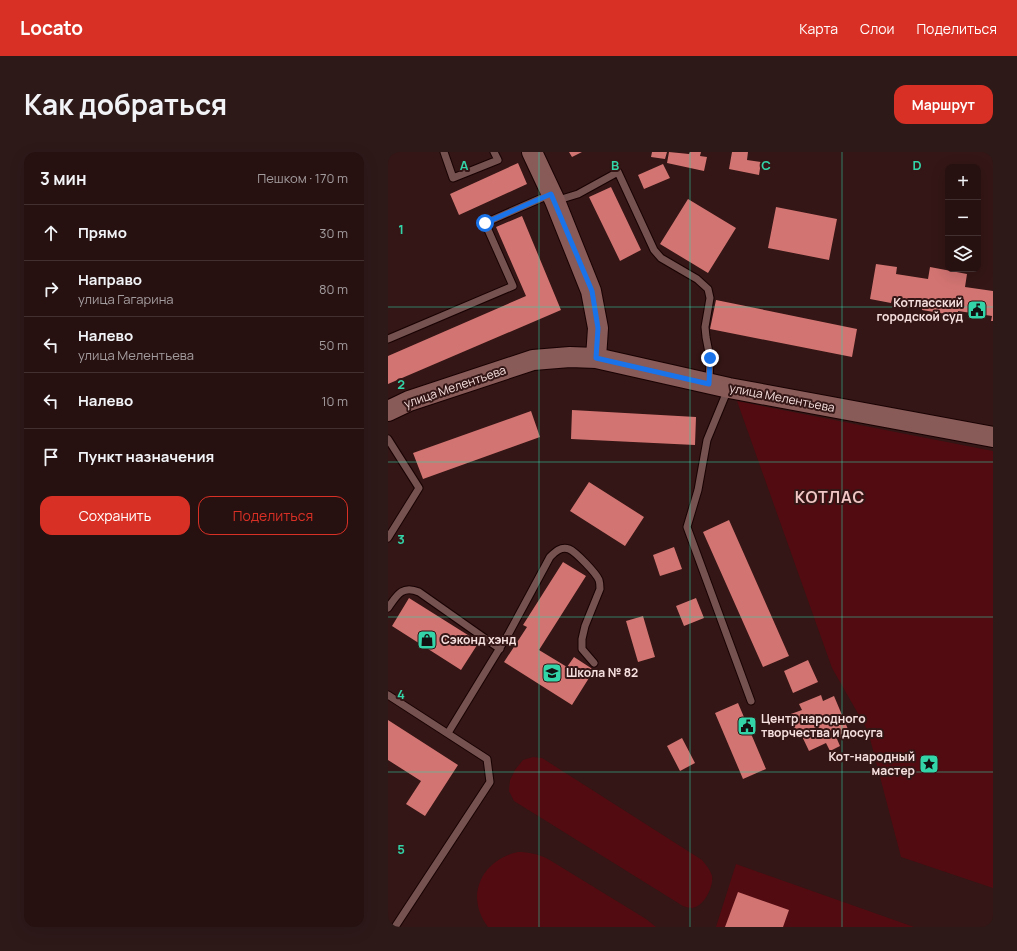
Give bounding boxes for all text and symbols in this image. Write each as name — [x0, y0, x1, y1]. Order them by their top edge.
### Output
text: Locato — [20, 15, 83, 41]
text: Карта — [799, 19, 838, 38]
text: Слои — [860, 19, 894, 38]
text: Поделиться — [916, 19, 997, 38]
text: Как добраться — [24, 85, 227, 123]
button: Маршрут — [894, 85, 993, 124]
text: A — [460, 156, 469, 174]
text: B — [611, 156, 619, 174]
text: C — [761, 156, 771, 174]
text: D — [912, 156, 922, 174]
map controls — [945, 164, 981, 272]
button: + — [945, 164, 981, 200]
text: 3 мин — [40, 167, 87, 190]
text: Пешком · 170 m — [257, 169, 348, 187]
button: − — [945, 200, 981, 236]
route start — [476, 214, 494, 232]
text: 1 — [398, 220, 404, 238]
icon: ahead — [40, 222, 62, 244]
text: Прямо — [78, 222, 127, 243]
text: 30 m — [319, 224, 348, 242]
button: layers — [945, 236, 981, 272]
text: Направо — [78, 269, 142, 290]
icon: right — [40, 278, 62, 300]
text: 80 m — [319, 280, 348, 298]
text: улица Гагарина — [78, 290, 174, 308]
place label: Котласский городской суд — [876, 294, 963, 325]
public building icon: Котласский городской суд — [966, 299, 988, 321]
text: Налево — [78, 325, 133, 346]
icon: left — [40, 334, 62, 356]
text: 50 m — [319, 336, 348, 354]
text: улица Мелентьева — [78, 346, 194, 364]
route end — [701, 349, 719, 367]
street label: улица Мелентьева — [401, 361, 508, 412]
text: 2 — [397, 375, 405, 393]
street label: улица Мелентьева — [728, 379, 836, 416]
icon: left — [40, 390, 62, 412]
text: Налево — [78, 390, 133, 411]
text: 10 m — [321, 392, 348, 410]
icon: arrive — [40, 446, 62, 468]
text: Пункт назначения — [78, 446, 214, 467]
district label: КОТЛАС — [795, 486, 865, 508]
button: Сохранить — [40, 496, 190, 535]
button: Поделиться — [198, 496, 348, 535]
text: 3 — [397, 530, 405, 548]
shop icon: Сэконд хэнд — [416, 629, 438, 651]
place label: Сэконд хэнд — [441, 631, 517, 648]
school or university icon: Школа № 82 — [541, 662, 563, 684]
place label: Школа № 82 — [566, 664, 638, 681]
text: 4 — [397, 685, 405, 703]
place label: Центр народного творчества и досуга — [761, 710, 883, 741]
public building icon: Центр народного творчества и досуга — [736, 715, 758, 737]
place label: Кот-народный мастер — [829, 748, 915, 779]
place icon: Кот-народный мастер — [918, 753, 940, 775]
text: 5 — [397, 840, 405, 858]

